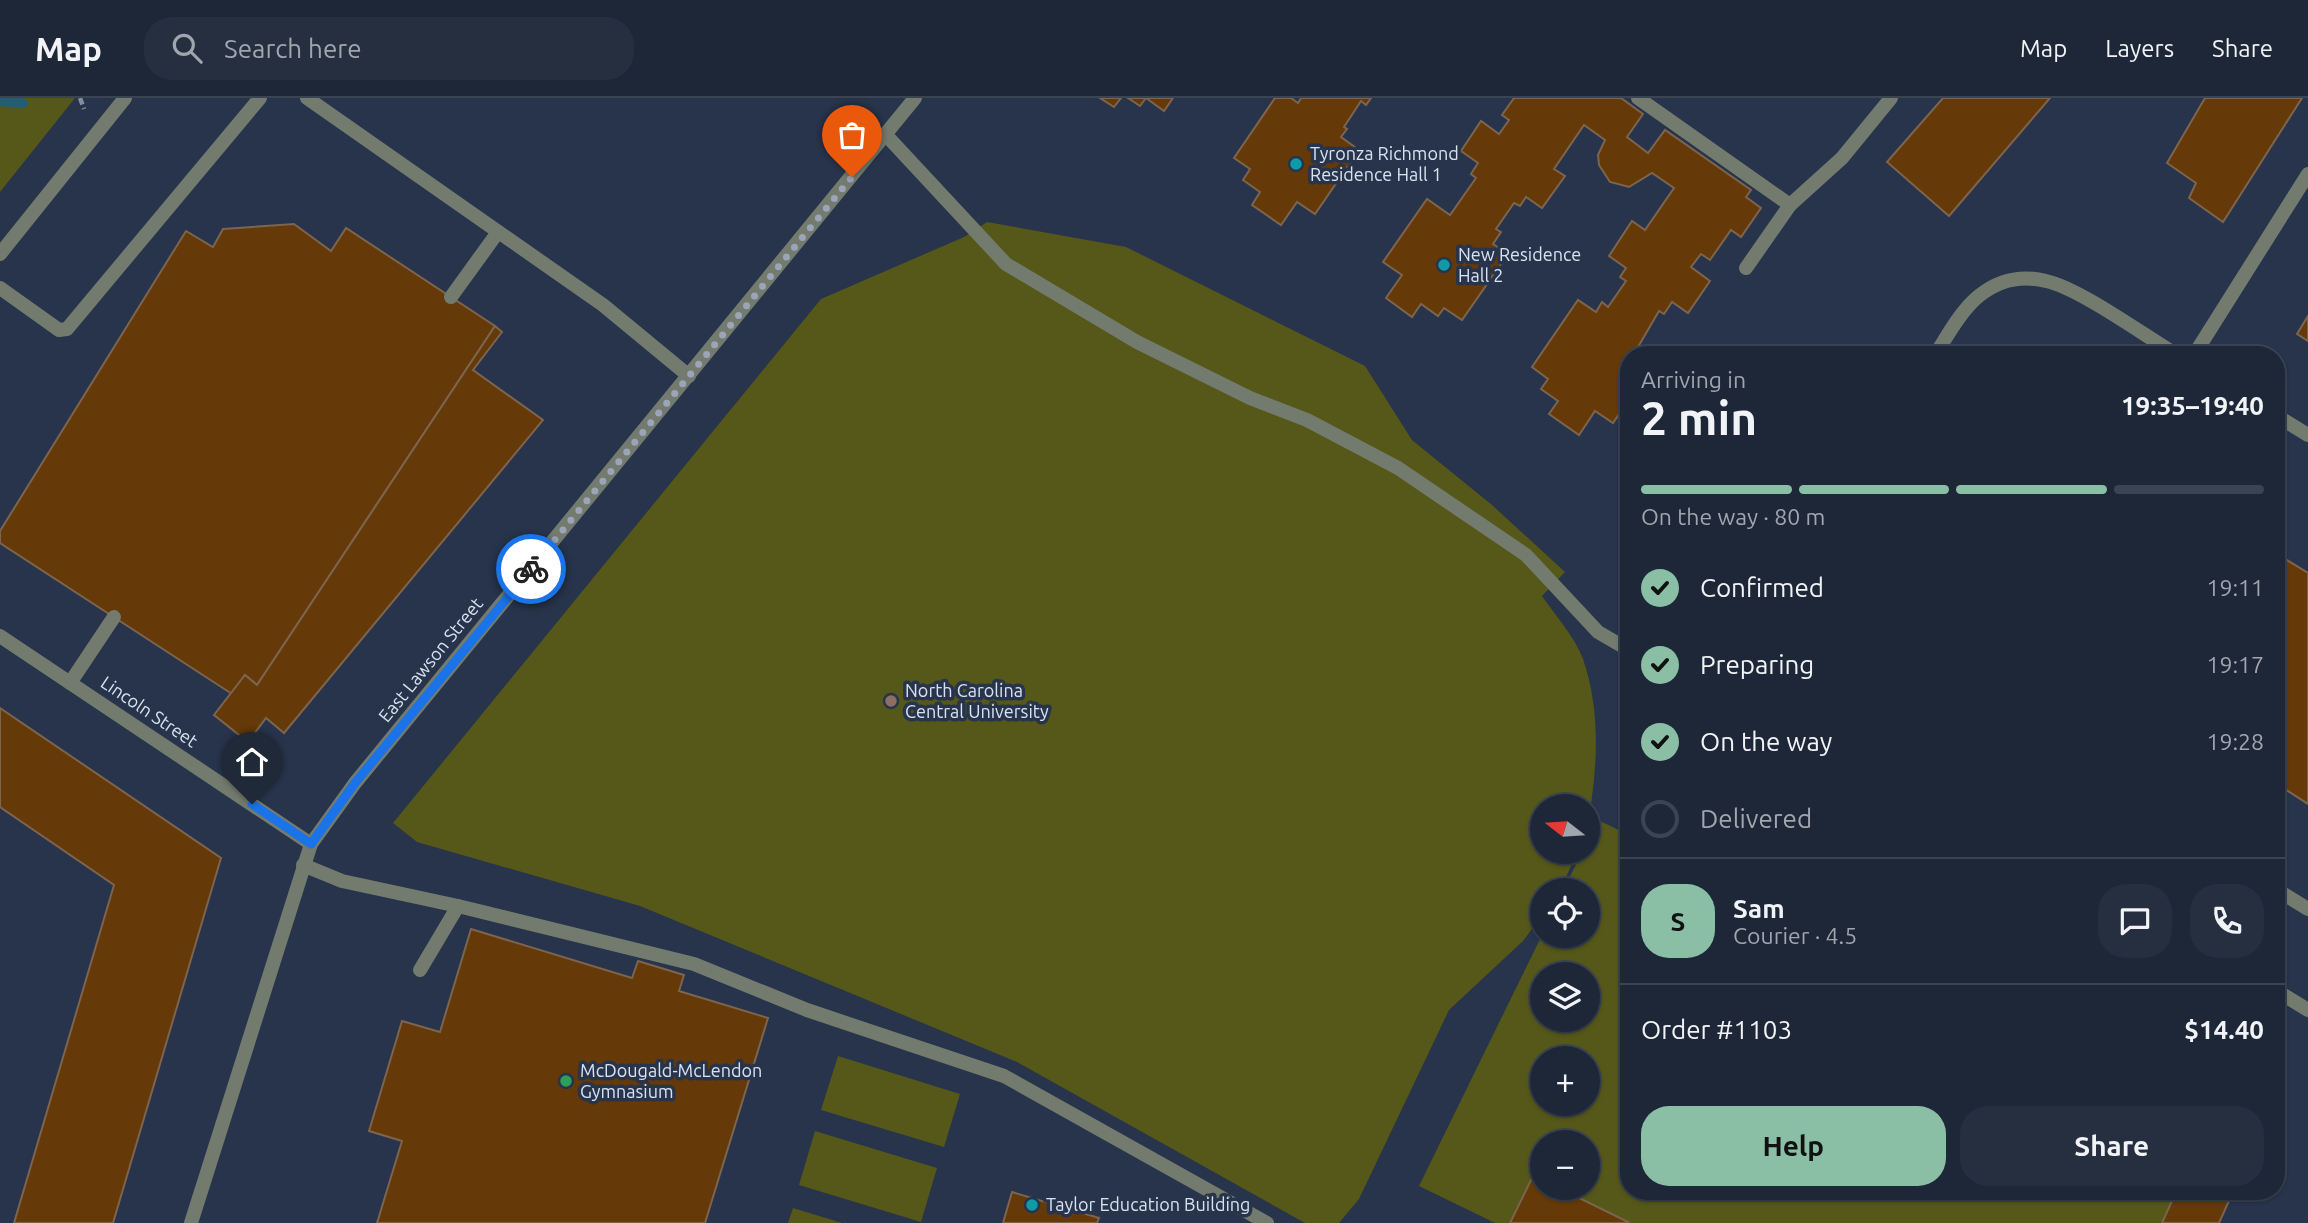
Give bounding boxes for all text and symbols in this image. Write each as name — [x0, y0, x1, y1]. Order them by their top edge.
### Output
search box — [144, 17, 634, 80]
icon: search — [168, 29, 206, 67]
text: Map — [35, 30, 102, 67]
text: Search here — [224, 34, 362, 63]
text: Map — [2020, 35, 2067, 62]
text: Layers — [2105, 35, 2174, 62]
text: Share — [2212, 35, 2273, 62]
pin — [822, 105, 882, 177]
icon: bag — [833, 116, 871, 154]
place label: Tyronza Richmond Residence Hall 1 — [1310, 143, 1459, 184]
marker: Tyronza Richmond Residence Hall 1 — [1288, 156, 1304, 172]
place label: New Residence Hall 2 — [1458, 244, 1581, 285]
marker: New Residence Hall 2 — [1436, 257, 1452, 273]
text: Arriving in — [1641, 367, 1746, 392]
text: 19:35–19:40 — [2121, 391, 2264, 420]
text: 2 min — [1641, 392, 1757, 444]
text: On the way · 80 m — [1641, 504, 1825, 529]
courier — [496, 534, 566, 604]
icon: bike — [512, 550, 550, 588]
icon: check — [1641, 569, 1679, 607]
text: Confirmed — [1700, 573, 1824, 602]
text: 19:11 — [2206, 575, 2264, 600]
street label: East Lawson Street — [374, 593, 486, 725]
icon: check — [1641, 646, 1679, 684]
text: Preparing — [1700, 650, 1814, 679]
text: 19:17 — [2206, 652, 2264, 677]
street label: Lincoln Street — [98, 672, 202, 751]
place label: North Carolina Central University — [905, 680, 1049, 721]
marker: North Carolina Central University — [883, 693, 899, 709]
icon: check — [1641, 723, 1679, 761]
text: On the way — [1700, 727, 1832, 756]
text: 19:28 — [2206, 729, 2264, 754]
pin — [222, 732, 282, 804]
icon: home — [233, 743, 271, 781]
north arrow — [1530, 794, 1600, 864]
map controls — [1530, 794, 1600, 1200]
text: Delivered — [1700, 804, 1812, 833]
button: locate — [1530, 878, 1600, 948]
button: chat — [2098, 884, 2172, 958]
button: phone — [2190, 884, 2264, 958]
text: Sam — [1733, 894, 1785, 923]
text: S — [1671, 907, 1685, 936]
text: Courier · 4.5 — [1733, 923, 1857, 948]
button: layers — [1530, 962, 1600, 1032]
text: Order #1103 — [1641, 1015, 1792, 1044]
text: $14.40 — [2184, 1015, 2264, 1044]
button: + — [1530, 1046, 1600, 1116]
place label: McDougald-McLendon Gymnasium — [580, 1060, 762, 1101]
marker: McDougald-McLendon Gymnasium — [558, 1073, 574, 1089]
button: Help — [1641, 1106, 1946, 1186]
button: Share — [1960, 1106, 2264, 1186]
button: − — [1530, 1130, 1600, 1200]
place label: Taylor Education Building — [1046, 1194, 1250, 1214]
marker: Taylor Education Building — [1024, 1197, 1040, 1213]

